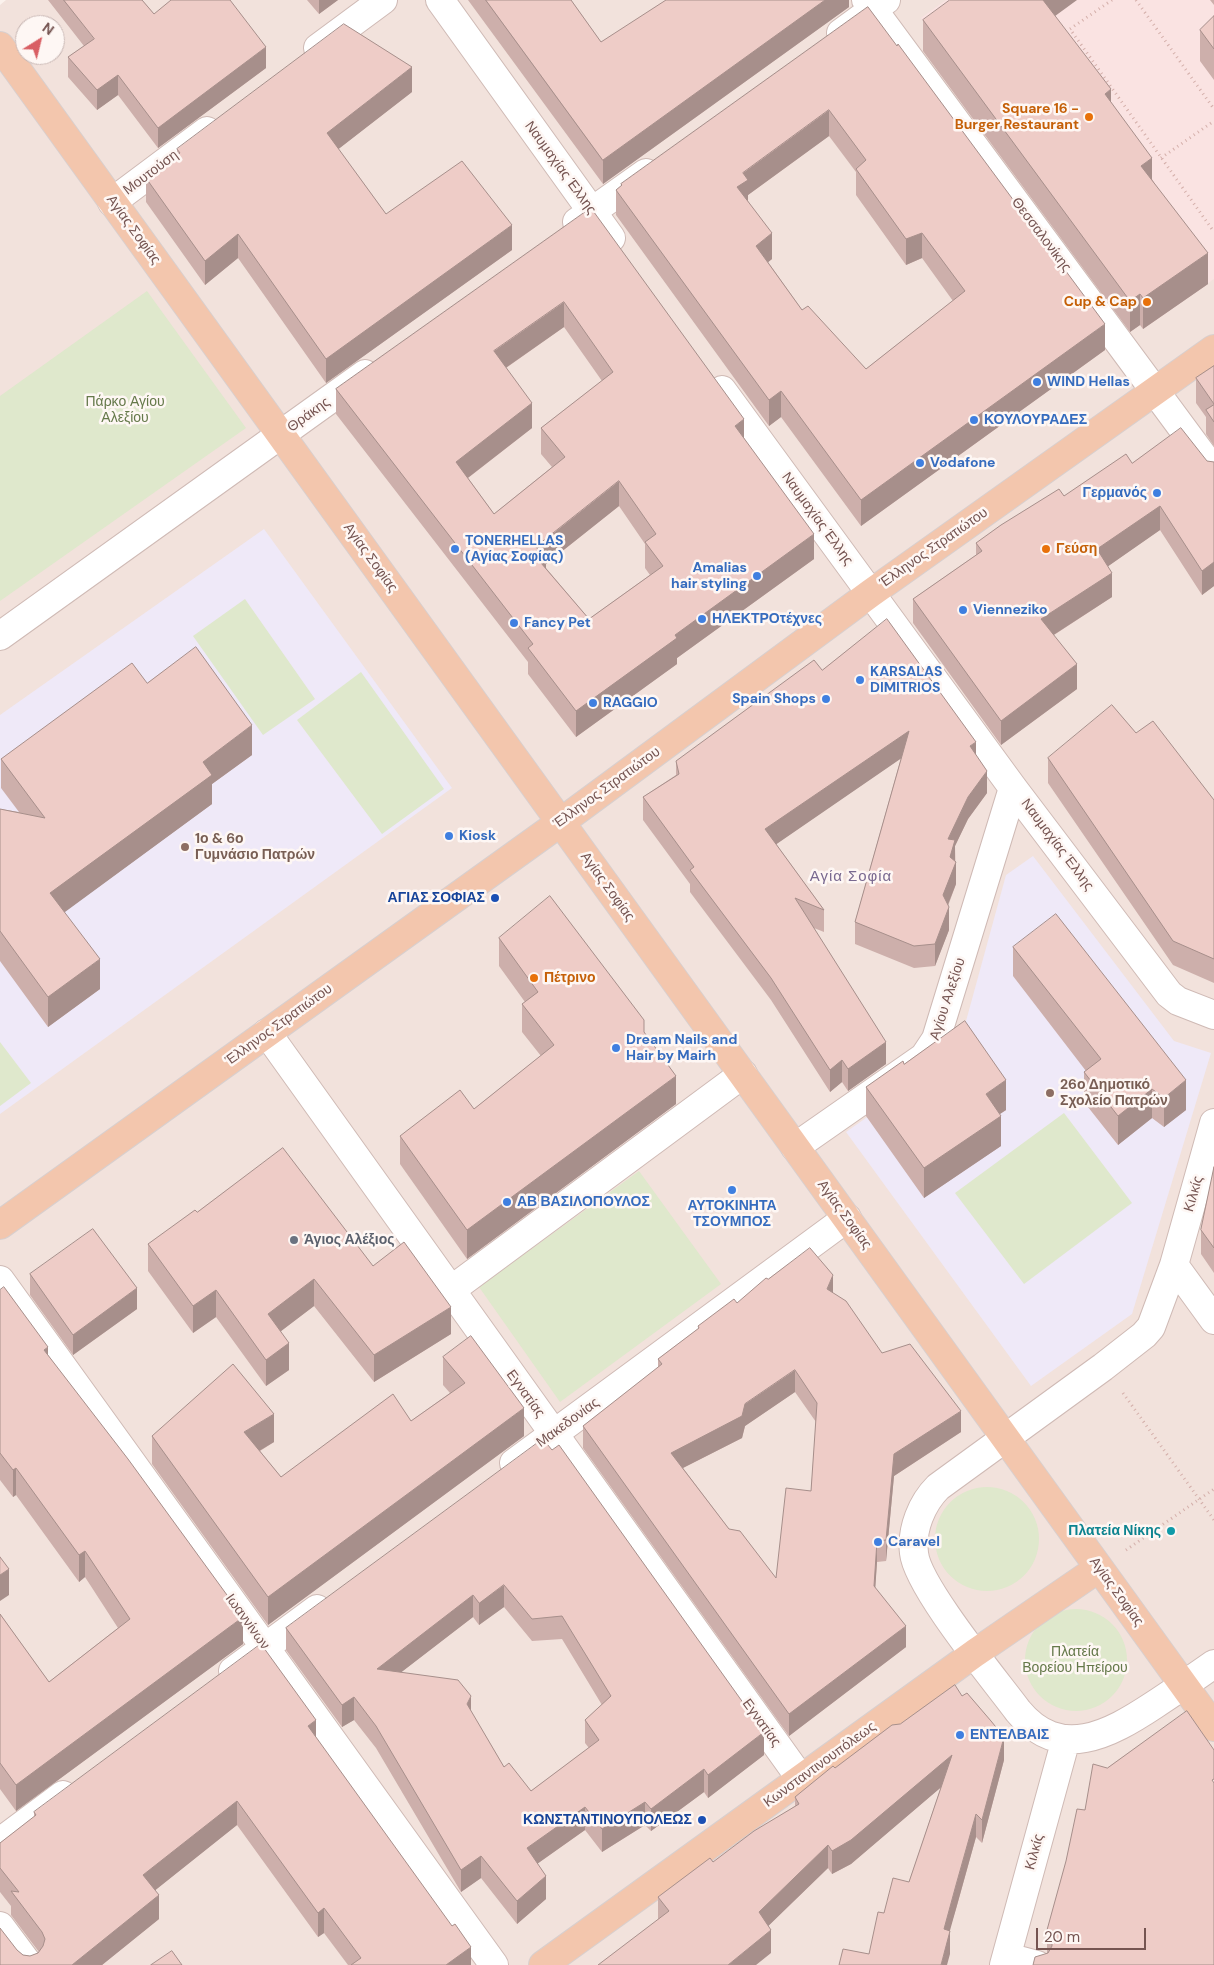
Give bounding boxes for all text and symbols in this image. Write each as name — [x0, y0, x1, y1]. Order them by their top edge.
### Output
north arrow — [15, 15, 65, 65]
text: N — [39, 18, 58, 39]
place label: Square 16 - Burger Restaurant — [955, 101, 1079, 134]
marker: Square 16 - Burger Restaurant — [1083, 111, 1095, 123]
street label: Ναυμαχίας Έλλης — [521, 118, 599, 218]
street label: Μουτούση — [120, 147, 182, 199]
street label: Αγίας Σοφίας — [102, 192, 164, 268]
street label: Θεσσαλονίκης — [1008, 195, 1074, 275]
place label: Cup & Cap — [1064, 294, 1137, 310]
marker: Cup & Cap — [1141, 296, 1153, 308]
place label: WIND Hellas — [1047, 374, 1130, 390]
marker: WIND Hellas — [1031, 376, 1043, 388]
park label: Πάρκο Αγίου Αλεξίου — [85, 394, 165, 427]
street label: Θράκης — [284, 394, 334, 436]
place label: ΚΟΥΛΟΥΡΑΔΕΣ — [984, 412, 1087, 428]
marker: ΚΟΥΛΟΥΡΑΔΕΣ — [968, 414, 980, 426]
place label: Vodafone — [930, 455, 995, 471]
marker: Vodafone — [914, 457, 926, 469]
street label: Ναυμαχίας Έλλης — [778, 469, 856, 569]
place label: Γερμανός — [1082, 485, 1147, 501]
marker: Γερμανός — [1151, 487, 1163, 499]
street label: Έλληνος Στρατιώτου — [877, 504, 991, 592]
street label: Αγίας Σοφίας — [339, 520, 401, 596]
place label: TONERHELLAS (Αγίας Σοφίας) — [465, 533, 564, 566]
place label: Γεύση — [1056, 541, 1097, 557]
marker: TONERHELLAS (Αγίας Σοφίας) — [449, 543, 461, 555]
marker: Γεύση — [1040, 543, 1052, 555]
place label: Amalias hair styling — [671, 560, 747, 592]
marker: Amalias hair styling — [751, 570, 763, 582]
place label: Vienneziko — [973, 602, 1048, 618]
marker: Vienneziko — [957, 604, 969, 616]
place label: ΗΛΕΚΤΡΟτέχνες — [712, 611, 822, 627]
marker: ΗΛΕΚΤΡΟτέχνες — [696, 613, 708, 625]
place label: Fancy Pet — [524, 615, 591, 631]
marker: Fancy Pet — [508, 617, 520, 629]
place label: KARSALAS DIMITRIOS — [870, 664, 942, 696]
marker: KARSALAS DIMITRIOS — [854, 674, 866, 686]
place label: Spain Shops — [732, 691, 816, 707]
marker: Spain Shops — [820, 693, 832, 705]
place label: RAGGIO — [603, 695, 658, 711]
marker: RAGGIO — [587, 697, 599, 709]
street label: Έλληνος Στρατιώτου — [550, 744, 664, 832]
street label: Ναυμαχίας Έλλης — [1017, 796, 1097, 894]
place label: Kiosk — [459, 828, 496, 844]
marker: Kiosk — [443, 830, 455, 842]
place label: 1ο & 6ο Γυμνάσιο Πατρών — [195, 831, 315, 864]
marker: 1ο & 6ο Γυμνάσιο Πατρών — [179, 841, 191, 853]
street label: Αγίας Σοφίας — [576, 849, 638, 925]
district label: Αγία Σοφία — [808, 868, 894, 886]
place label: ΑΓΙΑΣ ΣΟΦΙΑΣ — [388, 890, 485, 906]
marker: ΑΓΙΑΣ ΣΟΦΙΑΣ — [489, 892, 501, 904]
street label: Αγίου Αλεξίου — [927, 956, 969, 1042]
place label: Πέτρινο — [544, 970, 596, 986]
marker: Πέτρινο — [528, 972, 540, 984]
street label: Έλληνος Στρατιώτου — [222, 981, 336, 1069]
place label: Dream Nails and Hair by Mairh — [626, 1032, 737, 1064]
marker: Dream Nails and Hair by Mairh — [610, 1042, 622, 1054]
place label: 26ο Δημοτικό Σχολείο Πατρών — [1060, 1077, 1168, 1110]
marker: 26ο Δημοτικό Σχολείο Πατρών — [1044, 1087, 1056, 1099]
street label: Κιλκίς — [1181, 1174, 1207, 1214]
street label: Αγίας Σοφίας — [813, 1177, 875, 1253]
marker: ΑΥΤΟΚΙΝΗΤΑ ΤΣΟΥΜΠΟΣ — [726, 1184, 738, 1196]
place label: ΑΒ ΒΑΣΙΛΟΠΟΥΛΟΣ — [517, 1194, 650, 1210]
marker: ΑΒ ΒΑΣΙΛΟΠΟΥΛΟΣ — [501, 1196, 513, 1208]
place label: ΑΥΤΟΚΙΝΗΤΑ ΤΣΟΥΜΠΟΣ — [687, 1198, 777, 1230]
place label: Άγιος Αλέξιος — [304, 1232, 395, 1248]
marker: Άγιος Αλέξιος — [288, 1234, 300, 1246]
street label: Εγνατίας — [502, 1367, 548, 1421]
street label: Μακεδονίας — [533, 1395, 603, 1451]
place label: Πλατεία Νίκης — [1068, 1523, 1161, 1539]
marker: Πλατεία Νίκης — [1165, 1525, 1177, 1537]
place label: Caravel — [888, 1534, 940, 1550]
marker: Caravel — [872, 1536, 884, 1548]
street label: Αγίας Σοφίας — [1085, 1554, 1147, 1630]
street label: Ιωαννίνων — [221, 1591, 273, 1653]
park label: Πλατεία Βορείου Ηπείρου — [1022, 1644, 1128, 1676]
street label: Εγνατίας — [738, 1696, 784, 1750]
street label: Κωνσταντινουπόλεως — [761, 1719, 879, 1811]
place label: ΕΝΤΕΛΒΑΙΣ — [970, 1727, 1049, 1743]
marker: ΕΝΤΕΛΒΑΙΣ — [954, 1729, 966, 1741]
place label: ΚΩΝΣΤΑΝΤΙΝΟΥΠΟΛΕΩΣ — [523, 1812, 692, 1828]
marker: ΚΩΝΣΤΑΝΤΙΝΟΥΠΟΛΕΩΣ — [696, 1814, 708, 1826]
street label: Κιλκίς — [1022, 1832, 1048, 1872]
scale bar — [1039, 1918, 1149, 1950]
text: 20 m — [1044, 1927, 1080, 1947]

